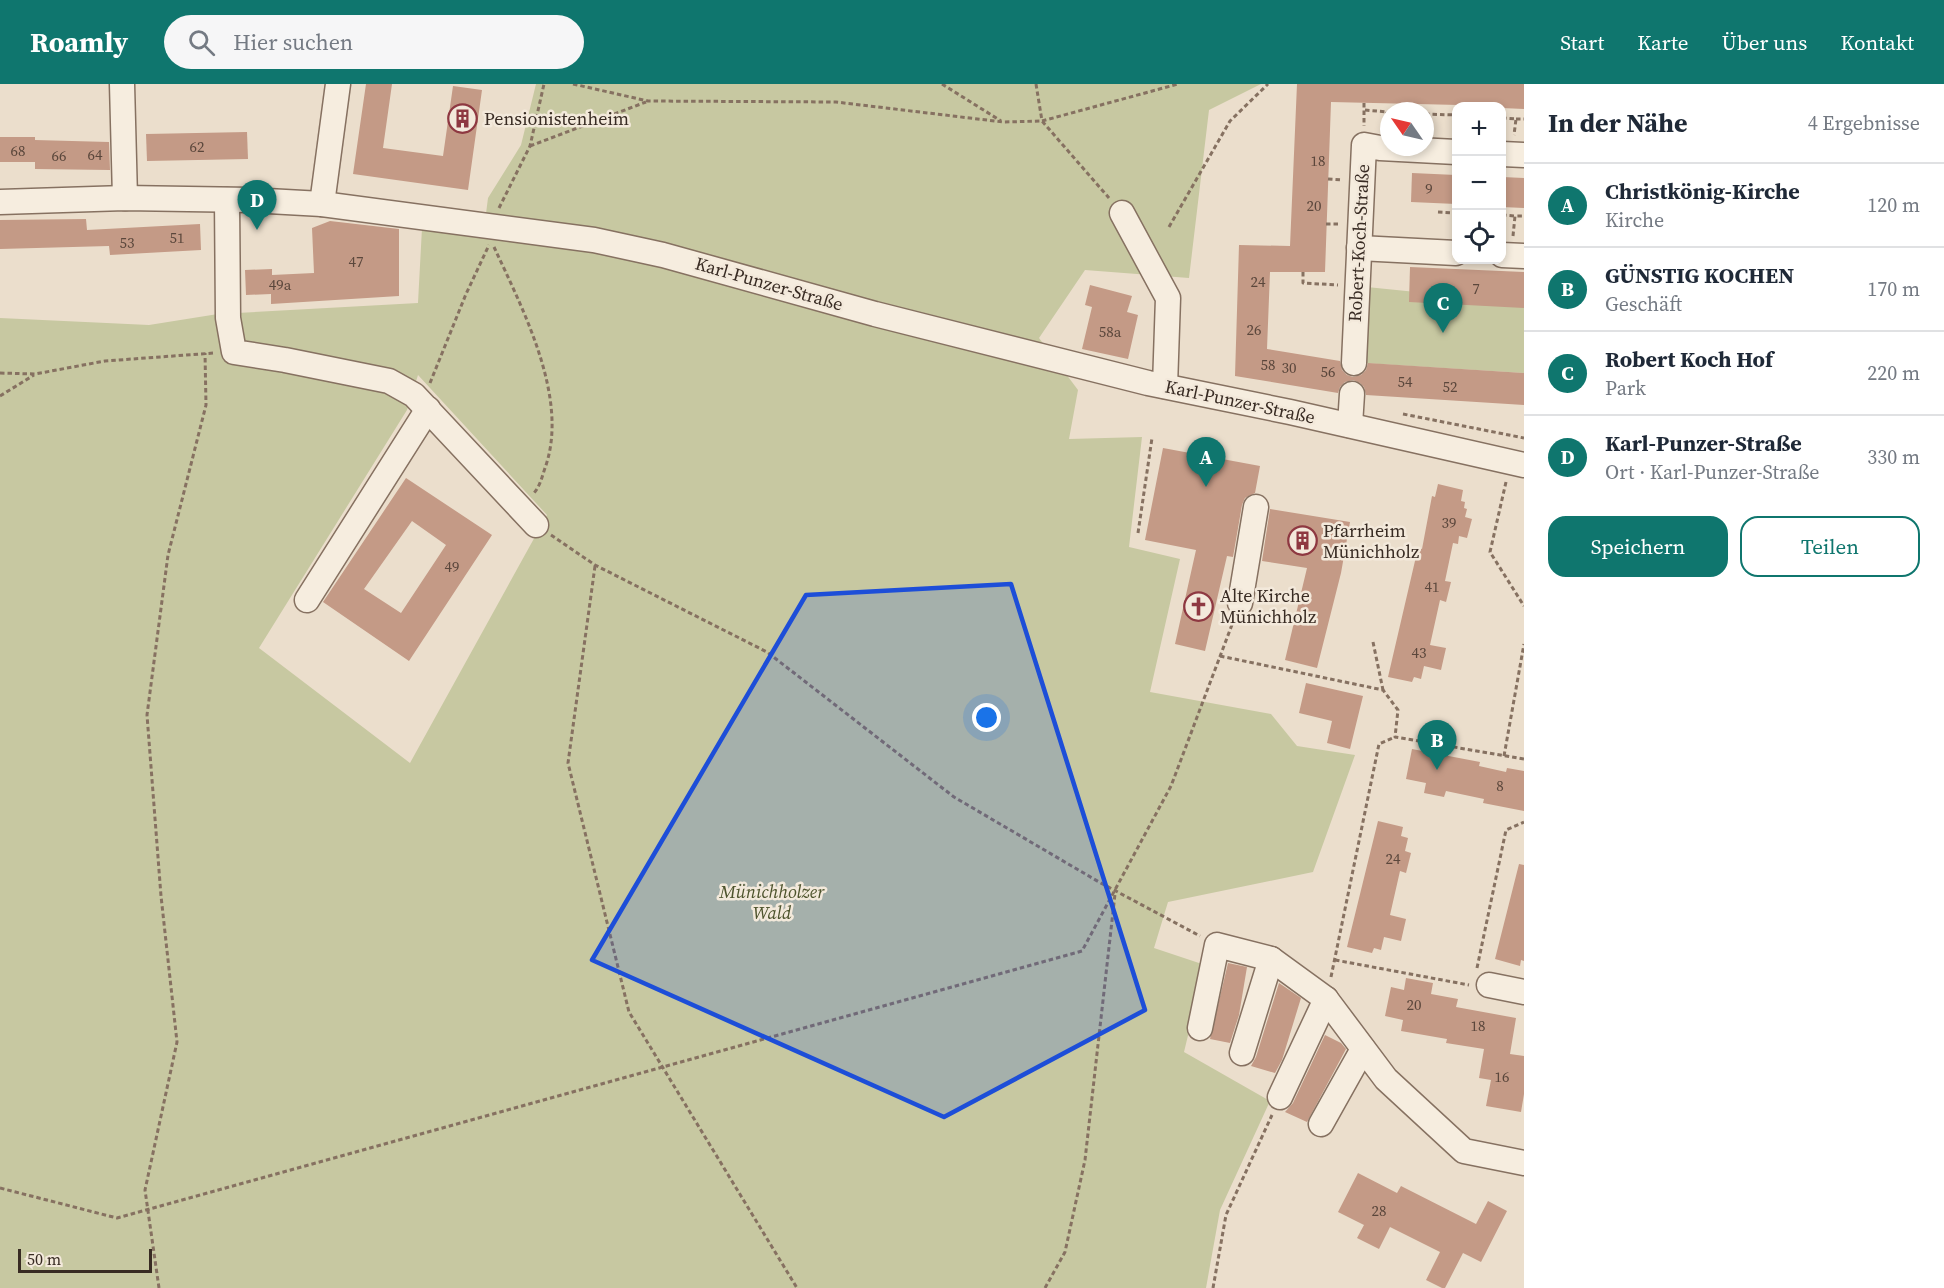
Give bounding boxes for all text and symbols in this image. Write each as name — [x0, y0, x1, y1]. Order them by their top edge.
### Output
search box — [164, 15, 584, 69]
text: Roamly — [30, 23, 128, 61]
icon: search — [185, 26, 218, 59]
text: Hier suchen — [233, 27, 353, 57]
text: Start — [1560, 28, 1604, 57]
text: Karte — [1637, 28, 1688, 57]
text: Über uns — [1721, 28, 1807, 57]
text: Kontakt — [1840, 28, 1914, 57]
north arrow — [1380, 102, 1434, 156]
map controls — [1452, 102, 1506, 264]
button: + — [1452, 102, 1506, 156]
building icon: Pensionistenheim — [447, 103, 479, 135]
text: In der Nähe — [1548, 105, 1688, 141]
place label: Pensionistenheim — [484, 106, 629, 131]
text: 4 Ergebnisse — [1808, 109, 1920, 137]
house number: 62 — [189, 136, 205, 157]
house number: 68 — [10, 140, 26, 161]
house number: 64 — [87, 144, 103, 165]
house number: 66 — [51, 145, 67, 166]
house number: 18 — [1310, 150, 1326, 171]
button: − — [1452, 156, 1506, 210]
street label: Robert-Koch-Straße — [1342, 163, 1375, 323]
text: Christkönig-Kirche — [1605, 176, 1800, 206]
house number: 9 — [1425, 178, 1433, 199]
pin: D — [238, 180, 276, 230]
text: A — [1561, 191, 1574, 219]
text: 120 m — [1867, 191, 1920, 219]
house number: 20 — [1306, 195, 1322, 216]
text: Kirche — [1605, 206, 1664, 234]
button: locate — [1452, 210, 1506, 264]
house number: 51 — [169, 227, 185, 248]
house number: 53 — [119, 232, 135, 253]
street label: Karl-Punzer-Straße — [692, 250, 846, 317]
house number: 47 — [348, 251, 364, 272]
text: GÜNSTIG KOCHEN — [1605, 260, 1794, 290]
house number: 24 — [1250, 271, 1266, 292]
house number: 49a — [269, 274, 292, 295]
text: B — [1561, 275, 1574, 303]
text: 170 m — [1867, 275, 1920, 303]
house number: 7 — [1472, 278, 1480, 299]
pin: C — [1424, 284, 1462, 333]
text: Geschäft — [1605, 290, 1682, 318]
house number: 26 — [1246, 319, 1262, 340]
house number: 58a — [1099, 321, 1122, 342]
text: Robert Koch Hof — [1605, 344, 1773, 374]
house number: 58 — [1260, 354, 1276, 375]
house number: 30 — [1281, 357, 1297, 378]
text: C — [1561, 359, 1574, 387]
text: 220 m — [1867, 359, 1920, 387]
house number: 56 — [1320, 361, 1336, 382]
house number: 54 — [1397, 371, 1413, 392]
street label: Karl-Punzer-Straße — [1163, 373, 1317, 430]
text: Park — [1605, 374, 1646, 402]
house number: 52 — [1442, 376, 1458, 397]
text: Karl-Punzer-Straße — [1605, 428, 1802, 458]
pin: A — [1186, 438, 1226, 487]
text: D — [1560, 443, 1575, 471]
text: 330 m — [1867, 443, 1920, 471]
text: Ort · Karl-Punzer-Straße — [1605, 458, 1819, 486]
house number: 39 — [1441, 512, 1457, 533]
button: Speichern — [1548, 516, 1728, 577]
button: Teilen — [1740, 516, 1920, 577]
place label: Pfarrheim Münichholz — [1323, 518, 1419, 564]
building icon: Pfarrheim Münichholz — [1286, 525, 1318, 557]
house number: 49 — [444, 556, 460, 577]
house number: 41 — [1424, 576, 1440, 597]
place label: Alte Kirche Münichholz — [1220, 583, 1316, 629]
church icon: Alte Kirche Münichholz — [1183, 590, 1215, 622]
house number: 43 — [1411, 642, 1427, 663]
your location — [972, 703, 1001, 732]
pin: B — [1418, 720, 1456, 770]
house number: 8 — [1496, 775, 1504, 796]
house number: 24 — [1385, 848, 1401, 869]
park label: Münichholzer Wald — [719, 879, 825, 925]
house number: 20 — [1406, 994, 1422, 1015]
house number: 18 — [1470, 1015, 1486, 1036]
house number: 16 — [1494, 1066, 1510, 1087]
house number: 28 — [1371, 1200, 1387, 1221]
scale bar — [18, 1246, 152, 1274]
text: 50 m — [27, 1248, 61, 1270]

